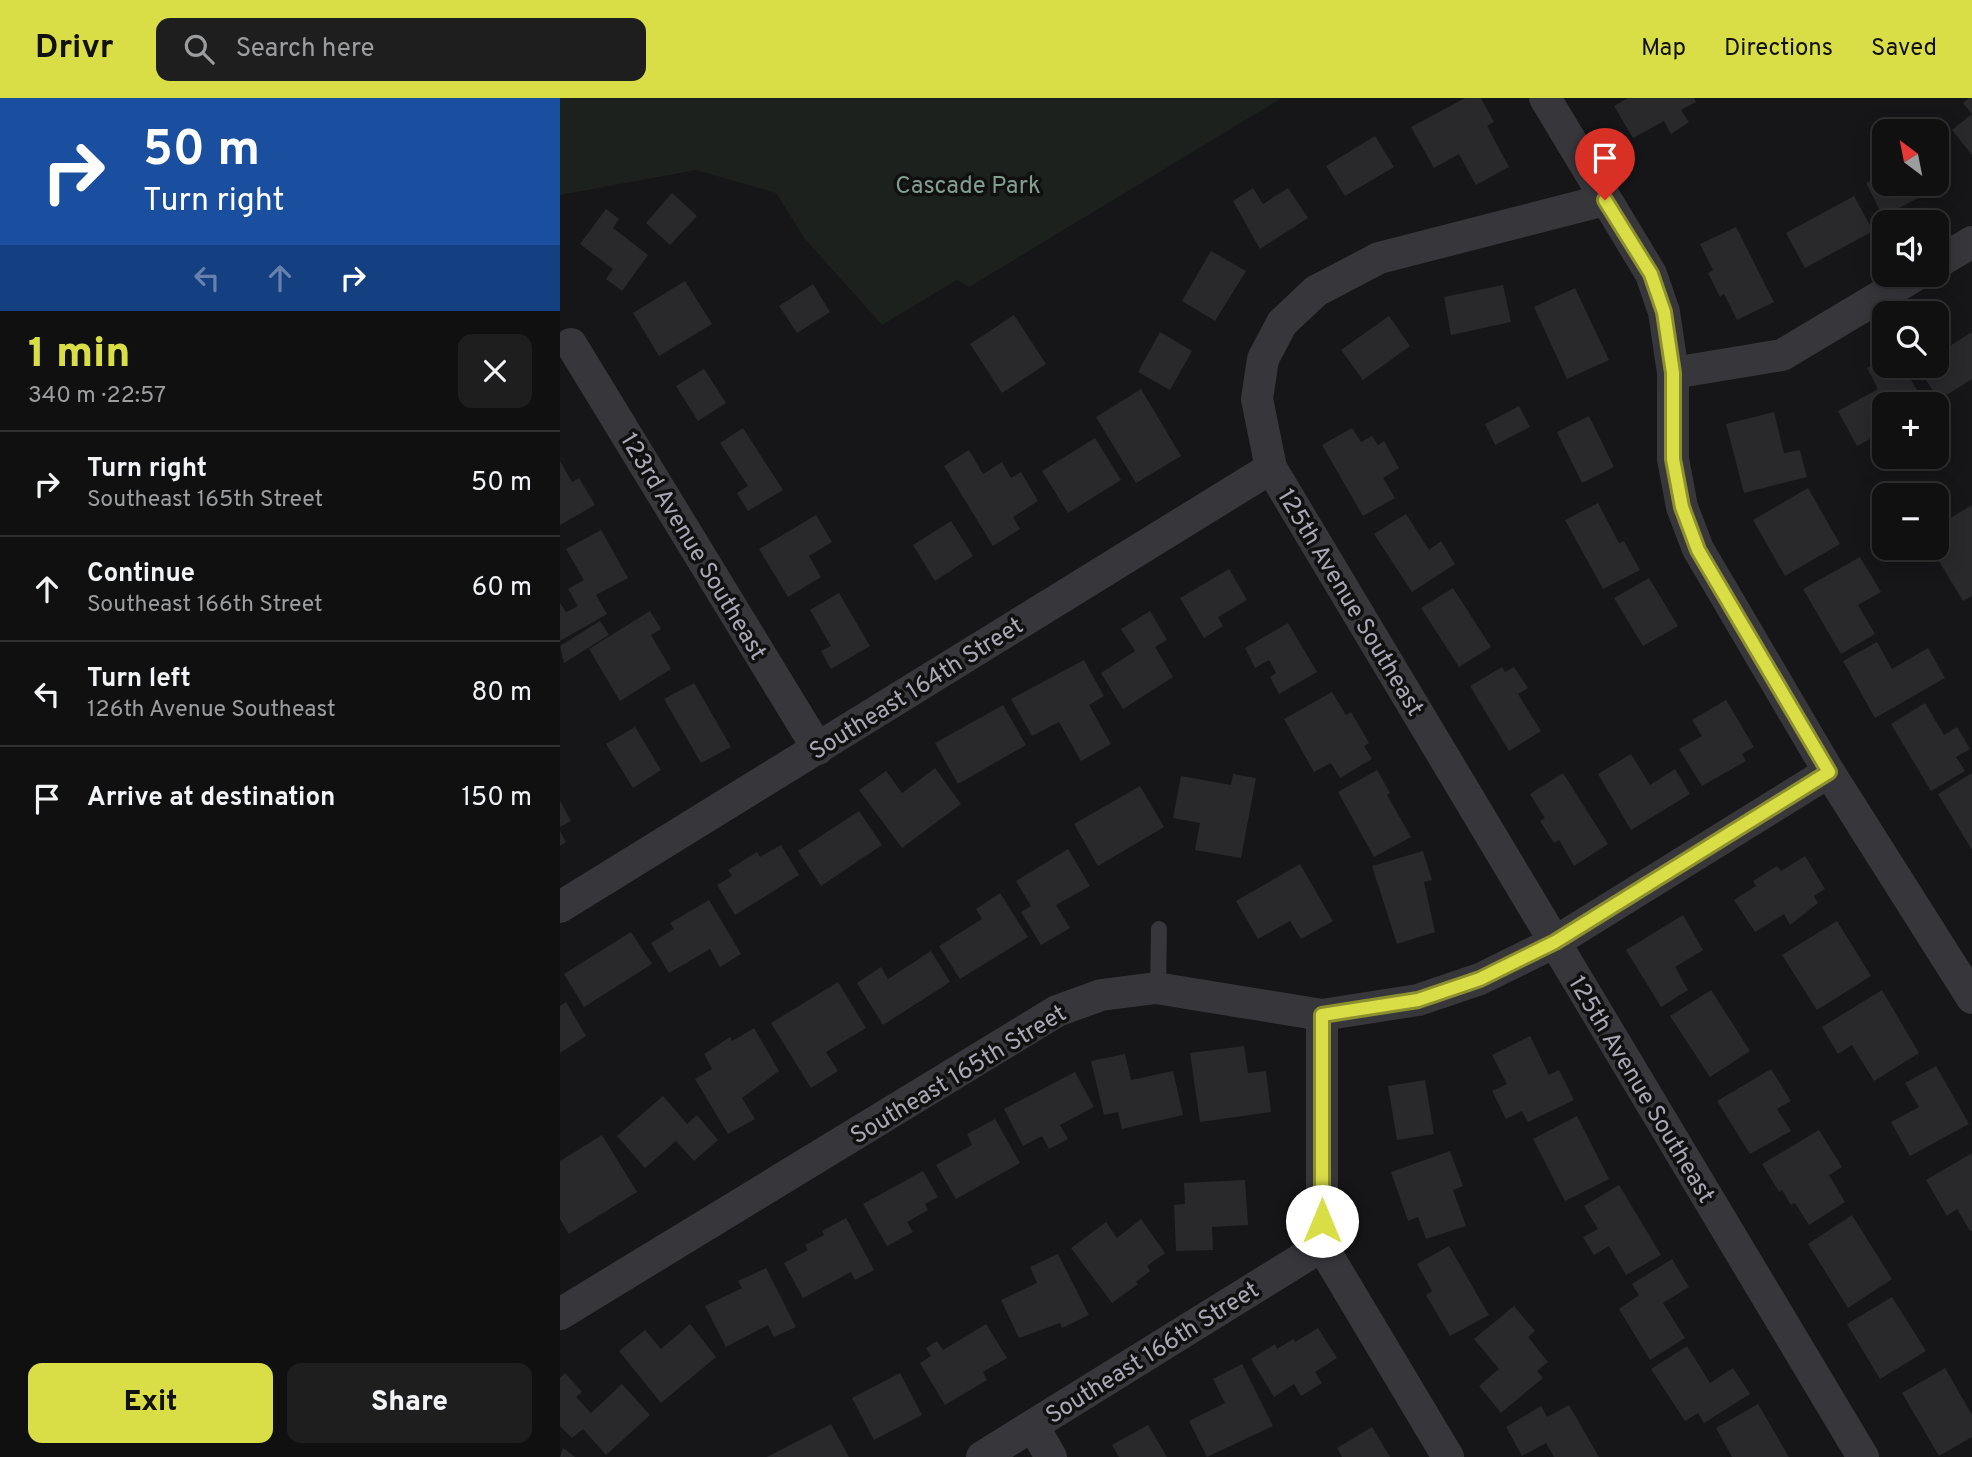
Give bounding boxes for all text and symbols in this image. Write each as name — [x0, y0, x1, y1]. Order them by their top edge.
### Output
search box — [156, 18, 646, 81]
text: Drivr — [35, 28, 114, 70]
icon: search — [180, 30, 218, 68]
text: Search here — [236, 33, 375, 66]
text: Map — [1641, 34, 1686, 64]
text: Directions — [1724, 34, 1833, 64]
text: Saved — [1871, 34, 1937, 64]
north arrow — [1872, 119, 1950, 196]
map controls — [1872, 119, 1949, 560]
text: 50 m — [143, 121, 260, 183]
icon: right — [28, 126, 119, 217]
pin — [1575, 128, 1635, 200]
icon: arrive — [1586, 139, 1624, 177]
park label: Cascade Park — [895, 172, 1041, 202]
text: Turn right — [143, 182, 285, 222]
button: sound — [1872, 210, 1949, 287]
icon: left — [188, 259, 226, 297]
icon: ahead — [261, 259, 299, 297]
icon: right — [334, 259, 372, 297]
button: search — [1872, 301, 1949, 378]
text: 1 min — [28, 329, 131, 382]
button: close — [458, 334, 532, 408]
text: 340 m · 22:57 — [28, 382, 166, 411]
button: + — [1872, 392, 1949, 469]
street label: 123rd Avenue Southeast — [613, 428, 772, 666]
text: Turn right — [87, 453, 207, 486]
icon: right — [28, 465, 66, 503]
text: 50 m — [471, 467, 532, 500]
button: − — [1872, 483, 1949, 560]
street label: 125th Avenue Southeast — [1269, 484, 1429, 722]
text: Southeast 165th Street — [87, 486, 323, 515]
text: Continue — [87, 558, 195, 591]
icon: ahead — [28, 570, 66, 608]
text: 60 m — [472, 572, 532, 605]
text: Southeast 166th Street — [87, 591, 323, 620]
street label: Southeast 164th Street — [805, 612, 1030, 768]
text: Turn left — [87, 663, 191, 696]
icon: left — [28, 675, 66, 713]
text: 80 m — [472, 677, 532, 710]
text: 126th Avenue Southeast — [87, 696, 336, 725]
icon: arrive — [28, 780, 66, 818]
text: Arrive at destination — [87, 782, 335, 815]
text: 150 m — [461, 782, 532, 815]
street label: 125th Avenue Southeast — [1560, 971, 1720, 1209]
street label: Southeast 165th Street — [846, 999, 1072, 1152]
position arrow — [1285, 1184, 1359, 1258]
street label: Southeast 166th Street — [1041, 1276, 1265, 1432]
button: Exit — [28, 1363, 273, 1443]
button: Share — [287, 1363, 532, 1443]

